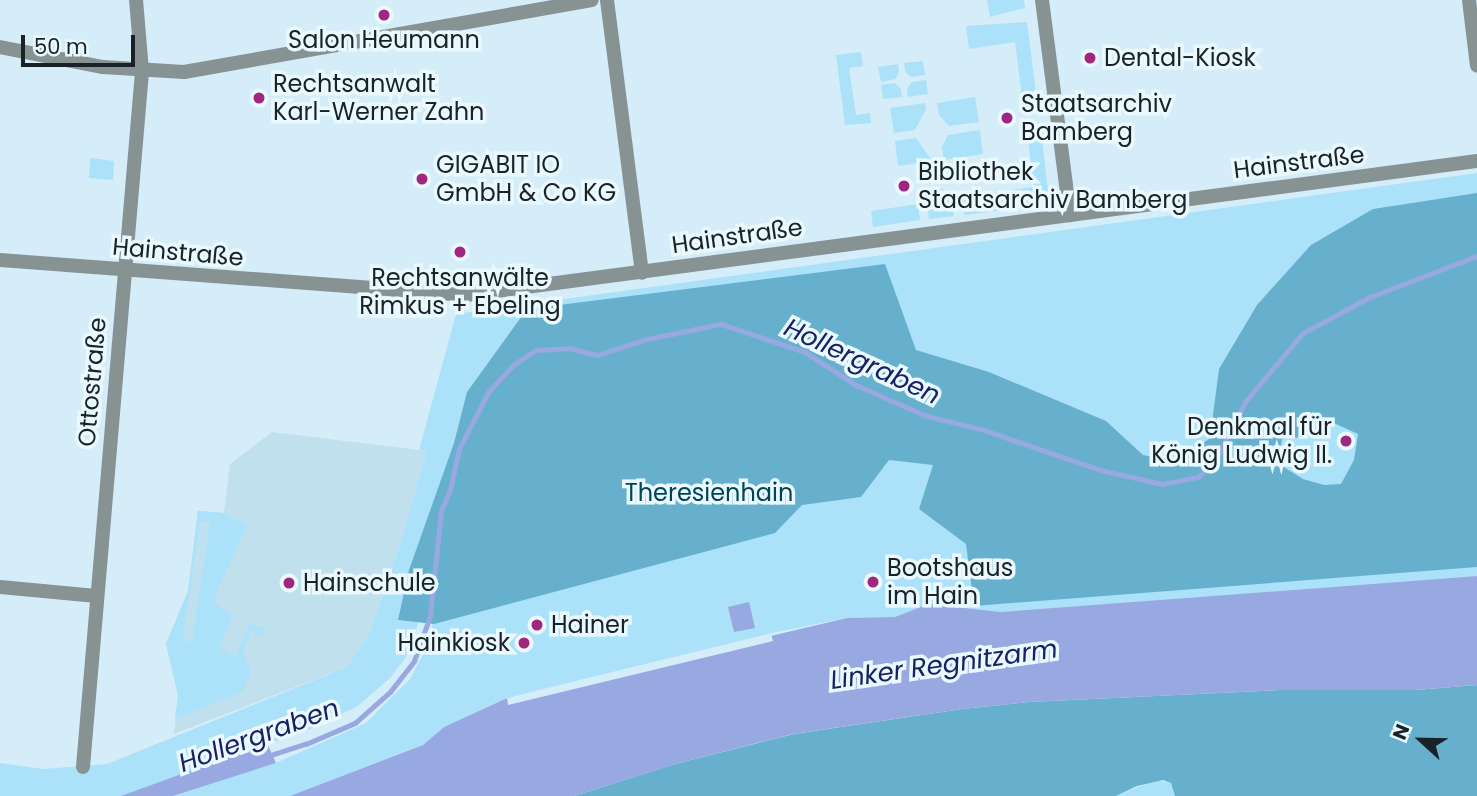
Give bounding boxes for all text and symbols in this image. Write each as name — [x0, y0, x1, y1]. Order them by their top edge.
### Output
marker: Salon Heumann — [376, 7, 392, 23]
scale bar — [24, 21, 138, 65]
place label: Salon Heumann — [288, 26, 480, 54]
text: 50 m — [34, 32, 88, 61]
place label: Dental-Kiosk — [1104, 44, 1256, 72]
marker: Dental-Kiosk — [1082, 50, 1098, 66]
place label: Rechtsanwalt Karl-Werner Zahn — [273, 70, 484, 126]
marker: Rechtsanwalt Karl-Werner Zahn — [251, 90, 267, 106]
place label: Staatsarchiv Bamberg — [1021, 90, 1172, 146]
marker: Staatsarchiv Bamberg — [999, 110, 1015, 126]
street label: Hainstraße — [1232, 140, 1366, 184]
place label: GIGABIT IO GmbH & Co KG — [436, 151, 616, 207]
place label: Bibliothek Staatsarchiv Bamberg — [918, 158, 1187, 214]
marker: GIGABIT IO GmbH & Co KG — [414, 171, 430, 187]
marker: Bibliothek Staatsarchiv Bamberg — [896, 178, 912, 194]
street label: Hainstraße — [670, 213, 804, 259]
street label: Hainstraße — [111, 232, 245, 272]
marker: Rechtsanwälte Rimkus + Ebeling — [452, 244, 468, 260]
place label: Rechtsanwälte Rimkus + Ebeling — [359, 264, 561, 320]
water label: Hollergraben — [779, 312, 945, 412]
street label: Ottostraße — [72, 316, 112, 448]
place label: Denkmal für König Ludwig II. — [1151, 413, 1332, 469]
marker: Denkmal für König Ludwig II. — [1338, 433, 1354, 449]
park label: Theresienhain — [625, 479, 793, 507]
place label: Bootshaus im Hain — [887, 554, 1013, 610]
place label: Hainschule — [303, 569, 436, 597]
marker: Bootshaus im Hain — [865, 574, 881, 590]
marker: Hainschule — [281, 575, 297, 591]
place label: Hainer — [551, 611, 629, 639]
marker: Hainer — [529, 617, 545, 633]
place label: Hainkiosk — [397, 629, 510, 657]
water label: Linker Regnitzarm — [828, 634, 1060, 696]
marker: Hainkiosk — [516, 635, 532, 651]
water label: Hollergraben — [175, 693, 343, 779]
north arrow — [1386, 705, 1456, 775]
text: N — [1386, 720, 1416, 744]

